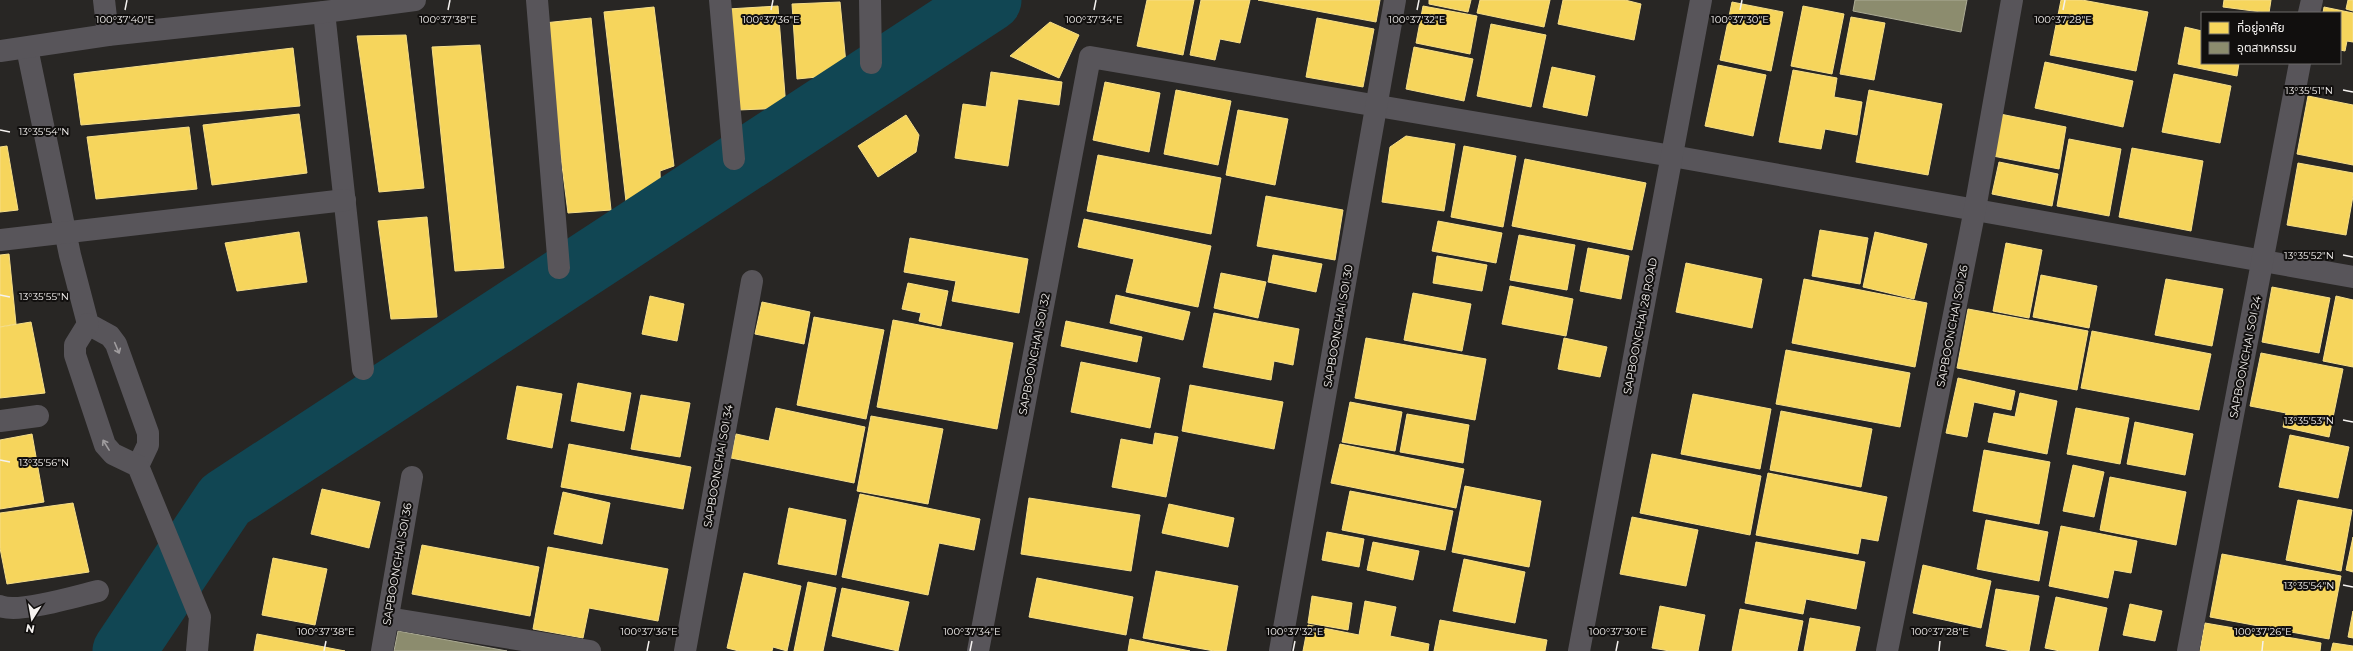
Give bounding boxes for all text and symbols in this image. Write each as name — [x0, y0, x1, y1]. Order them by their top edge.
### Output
legend — [2201, 12, 2341, 64]
text: 100°37'40"E — [96, 13, 154, 26]
text: 100°37'38"E — [419, 13, 477, 26]
text: 100°37'36"E — [742, 13, 800, 26]
text: 100°37'34"E — [1065, 13, 1123, 26]
text: 100°37'32"E — [1389, 13, 1446, 26]
text: 100°37'30"E — [1711, 13, 1769, 26]
text: 100°37'28"E — [2034, 13, 2092, 26]
text: ที่อยู่อาศัย — [2237, 19, 2285, 35]
text: อุตสาหกรรม — [2237, 40, 2297, 55]
text: 13°35'51"N — [2285, 84, 2333, 97]
text: 13°35'54"N — [19, 125, 69, 138]
text: 13°35'52"N — [2284, 249, 2334, 262]
street label: SAPBOONCHAI 28 ROAD — [1620, 256, 1660, 396]
street label: SAPBOONCHAI SOI 30 — [1320, 263, 1356, 389]
street label: SAPBOONCHAI SOI 26 — [1933, 263, 1971, 388]
text: 13°35'55"N — [19, 290, 69, 303]
street label: SAPBOONCHAI SOI 32 — [1015, 292, 1053, 416]
street label: SAPBOONCHAI SOI 24 — [2226, 294, 2264, 419]
one-way arrow — [114, 342, 121, 354]
street label: SAPBOONCHAI SOI 34 — [700, 403, 736, 529]
text: 13°35'53"N — [2284, 414, 2334, 427]
one-way arrow — [102, 439, 110, 451]
text: 13°35'56"N — [19, 456, 69, 469]
street label: SAPBOONCHAI SOI 36 — [379, 501, 415, 626]
text: 13°35'54"N — [2284, 579, 2334, 592]
north arrow — [12, 599, 52, 639]
text: N — [24, 621, 36, 637]
text: 100°37'38"E — [297, 625, 355, 638]
text: 100°37'36"E — [620, 625, 678, 638]
text: 100°37'34"E — [943, 625, 1001, 638]
text: 100°37'32"E — [1267, 625, 1324, 638]
text: 100°37'30"E — [1589, 625, 1647, 638]
text: 100°37'28"E — [1911, 625, 1969, 638]
text: 100°37'26"E — [2234, 625, 2292, 638]

